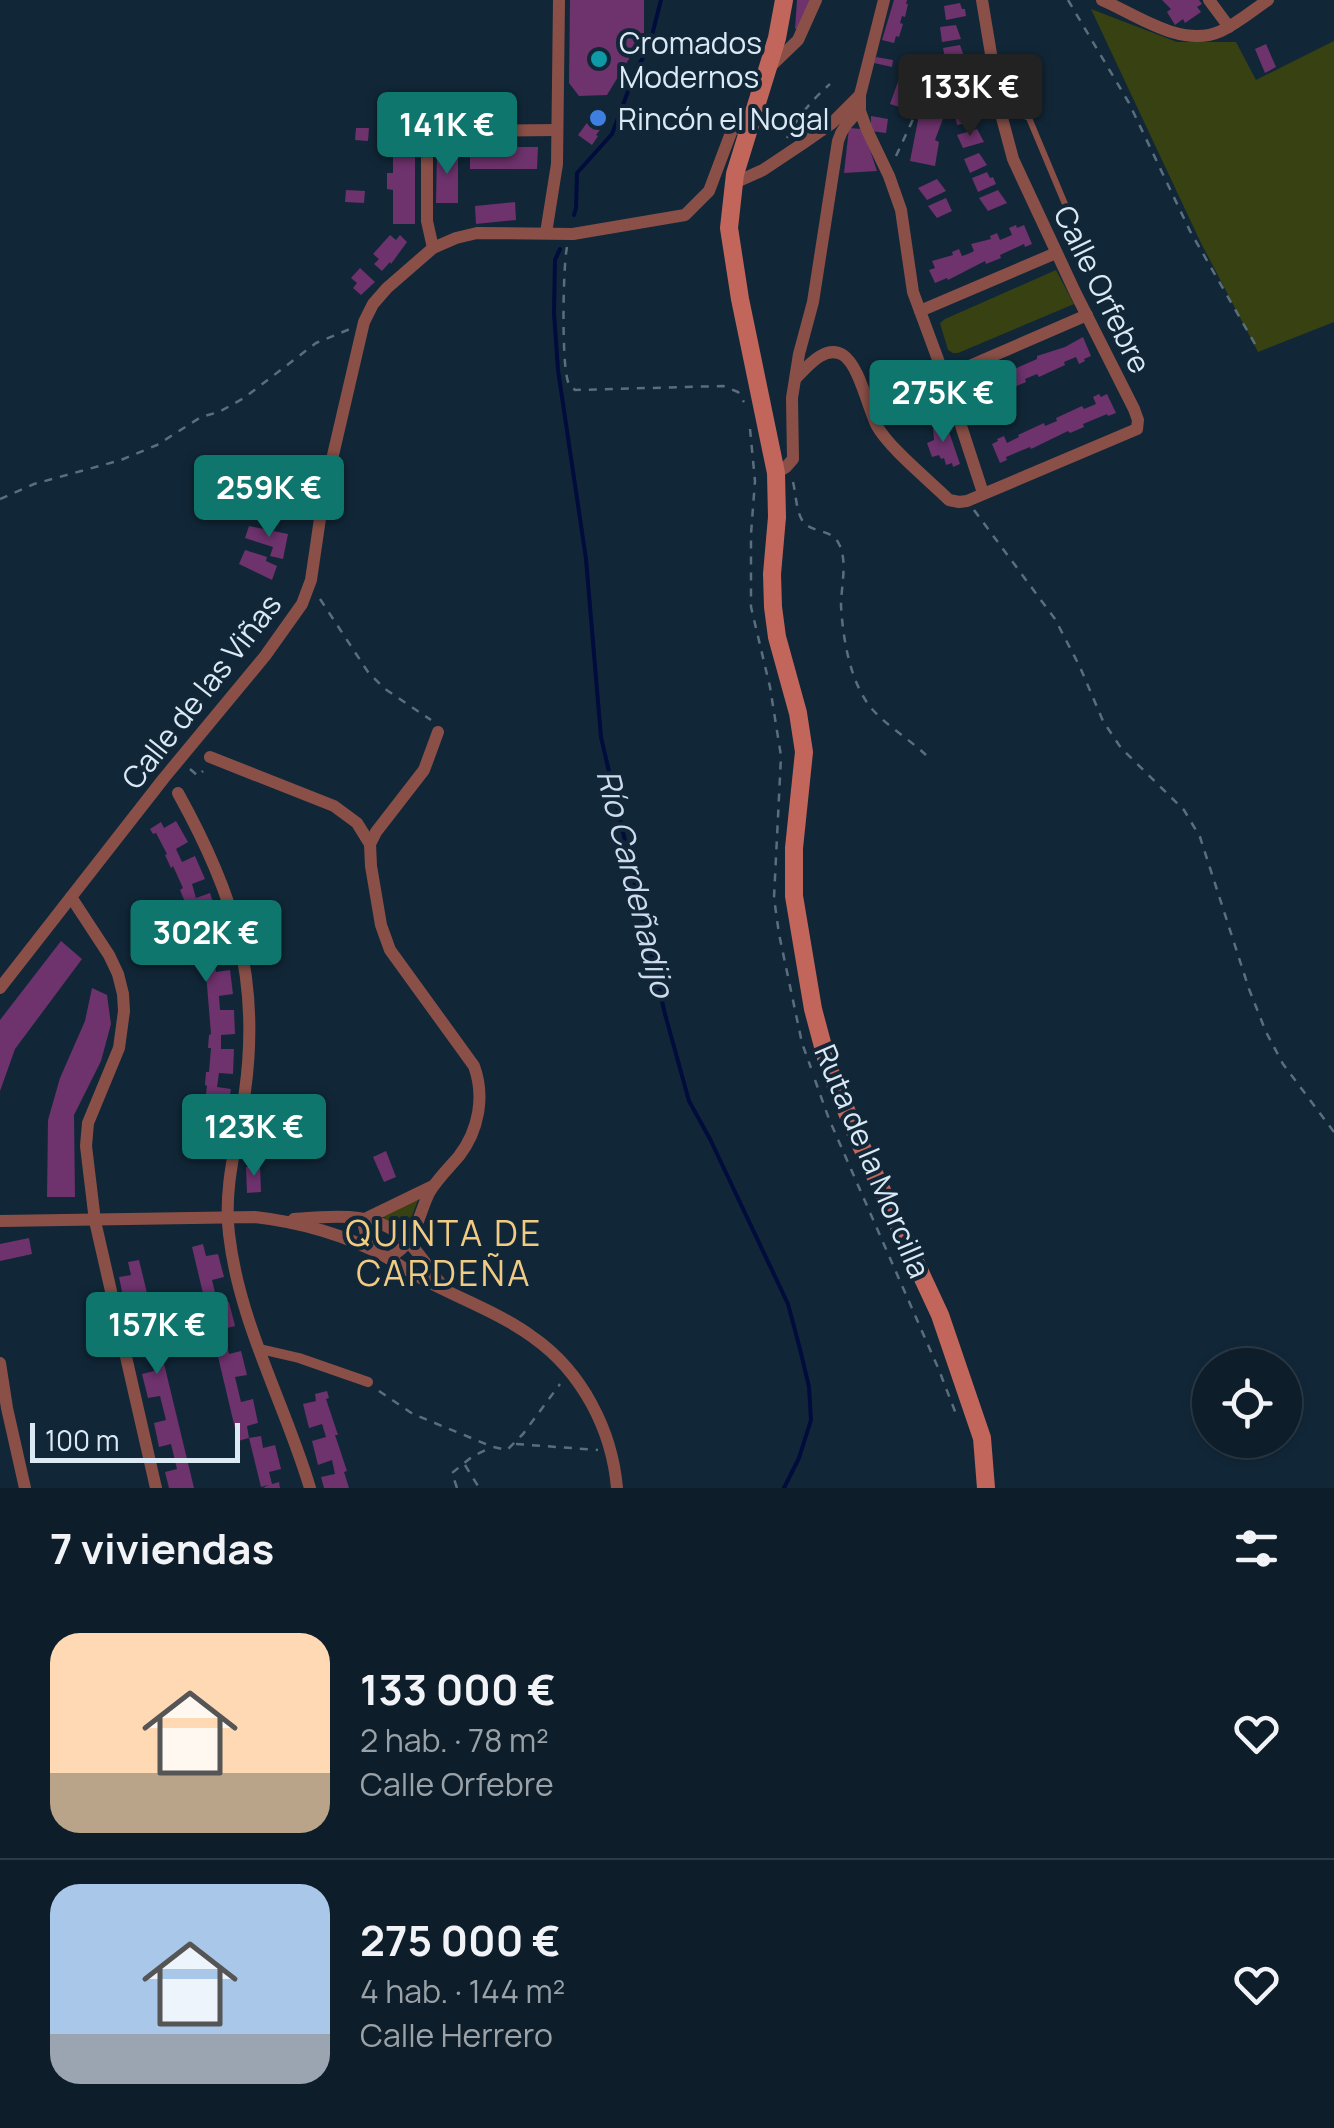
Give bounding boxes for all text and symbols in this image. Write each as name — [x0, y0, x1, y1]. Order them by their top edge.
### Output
place label: Cromados Modernos — [619, 22, 762, 97]
marker: Cromados Modernos — [588, 48, 610, 70]
pin: 133K € — [889, 54, 1051, 139]
text: 133K € — [920, 64, 1020, 108]
pin: 141K € — [366, 92, 528, 177]
place label: Rincón el Nogal — [618, 98, 830, 139]
text: 141K € — [399, 102, 495, 146]
marker: Rincón el Nogal — [587, 107, 609, 129]
street label: Calle Orfebre — [1045, 198, 1161, 380]
pin: 275K € — [862, 360, 1024, 445]
text: 275K € — [891, 370, 995, 414]
pin: 259K € — [188, 455, 350, 540]
text: 259K € — [216, 465, 322, 509]
street label: Calle de las Viñas — [112, 585, 290, 797]
water label: Río Cardeñadijo — [587, 765, 686, 1003]
pin: 302K € — [125, 900, 287, 985]
text: 302K € — [152, 910, 260, 954]
street label: Ruta de la Morcilla — [805, 1038, 941, 1284]
pin: 123K € — [173, 1094, 335, 1179]
text: 123K € — [204, 1104, 304, 1148]
district label: QUINTA DE CARDEÑA — [345, 1209, 543, 1297]
pin: 157K € — [76, 1292, 238, 1377]
text: 157K € — [108, 1302, 206, 1346]
map controls — [1192, 1348, 1302, 1458]
button: locate — [1192, 1348, 1302, 1458]
scale bar — [30, 1418, 240, 1462]
text: 100 m — [45, 1421, 119, 1459]
text: 7 viviendas — [50, 1519, 274, 1577]
icon: filters — [1229, 1521, 1284, 1576]
text: 133 000 € — [360, 1660, 556, 1718]
icon: home — [130, 1673, 250, 1793]
icon: heart — [1229, 1706, 1284, 1761]
text: 2 hab. · 78 m² — [360, 1718, 549, 1762]
text: Calle Orfebre — [360, 1762, 554, 1806]
text: 275 000 € — [360, 1911, 560, 1969]
icon: home — [130, 1924, 250, 2044]
icon: heart — [1229, 1957, 1284, 2012]
text: 4 hab. · 144 m² — [360, 1969, 565, 2013]
text: Calle Herrero — [360, 2013, 553, 2057]

